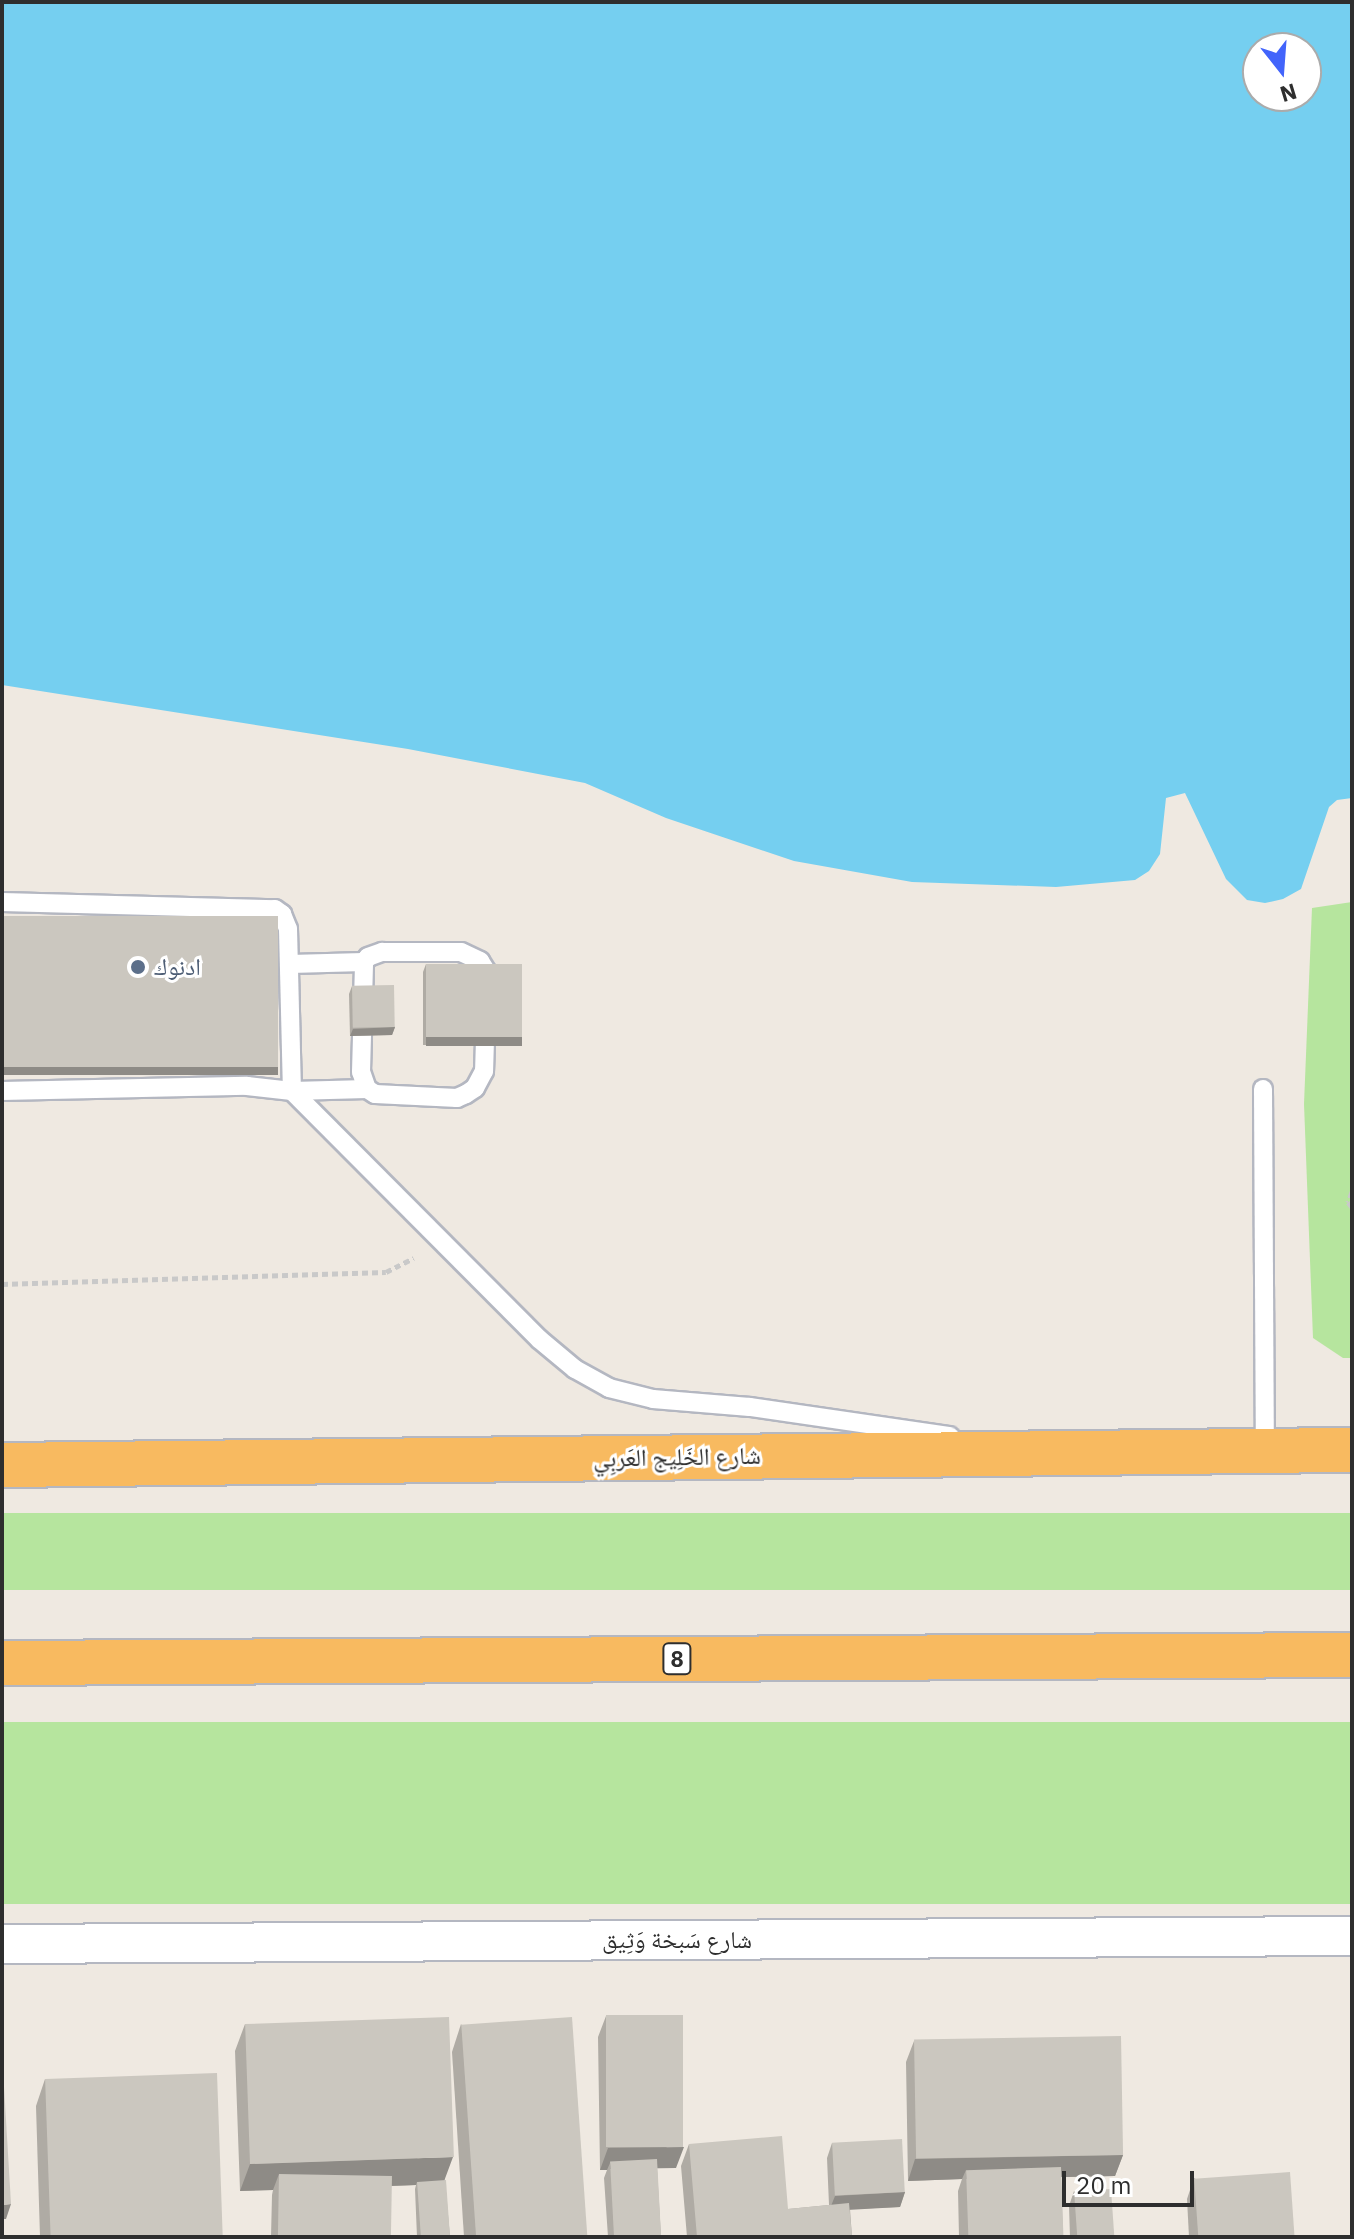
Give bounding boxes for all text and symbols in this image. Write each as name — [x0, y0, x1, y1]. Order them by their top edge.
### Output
north arrow — [1242, 32, 1322, 112]
text: N — [1277, 77, 1300, 110]
place label: ادنوك — [154, 953, 201, 981]
marker: ادنوك — [129, 958, 147, 976]
street label: شارع الخَلِيج العَربِي — [593, 1441, 761, 1473]
road number: 8 — [661, 1641, 693, 1677]
street label: شارع سَبخة وَثِيق — [602, 1926, 752, 1954]
scale bar — [1066, 2155, 1198, 2205]
text: 20 m — [1076, 2169, 1131, 2201]

